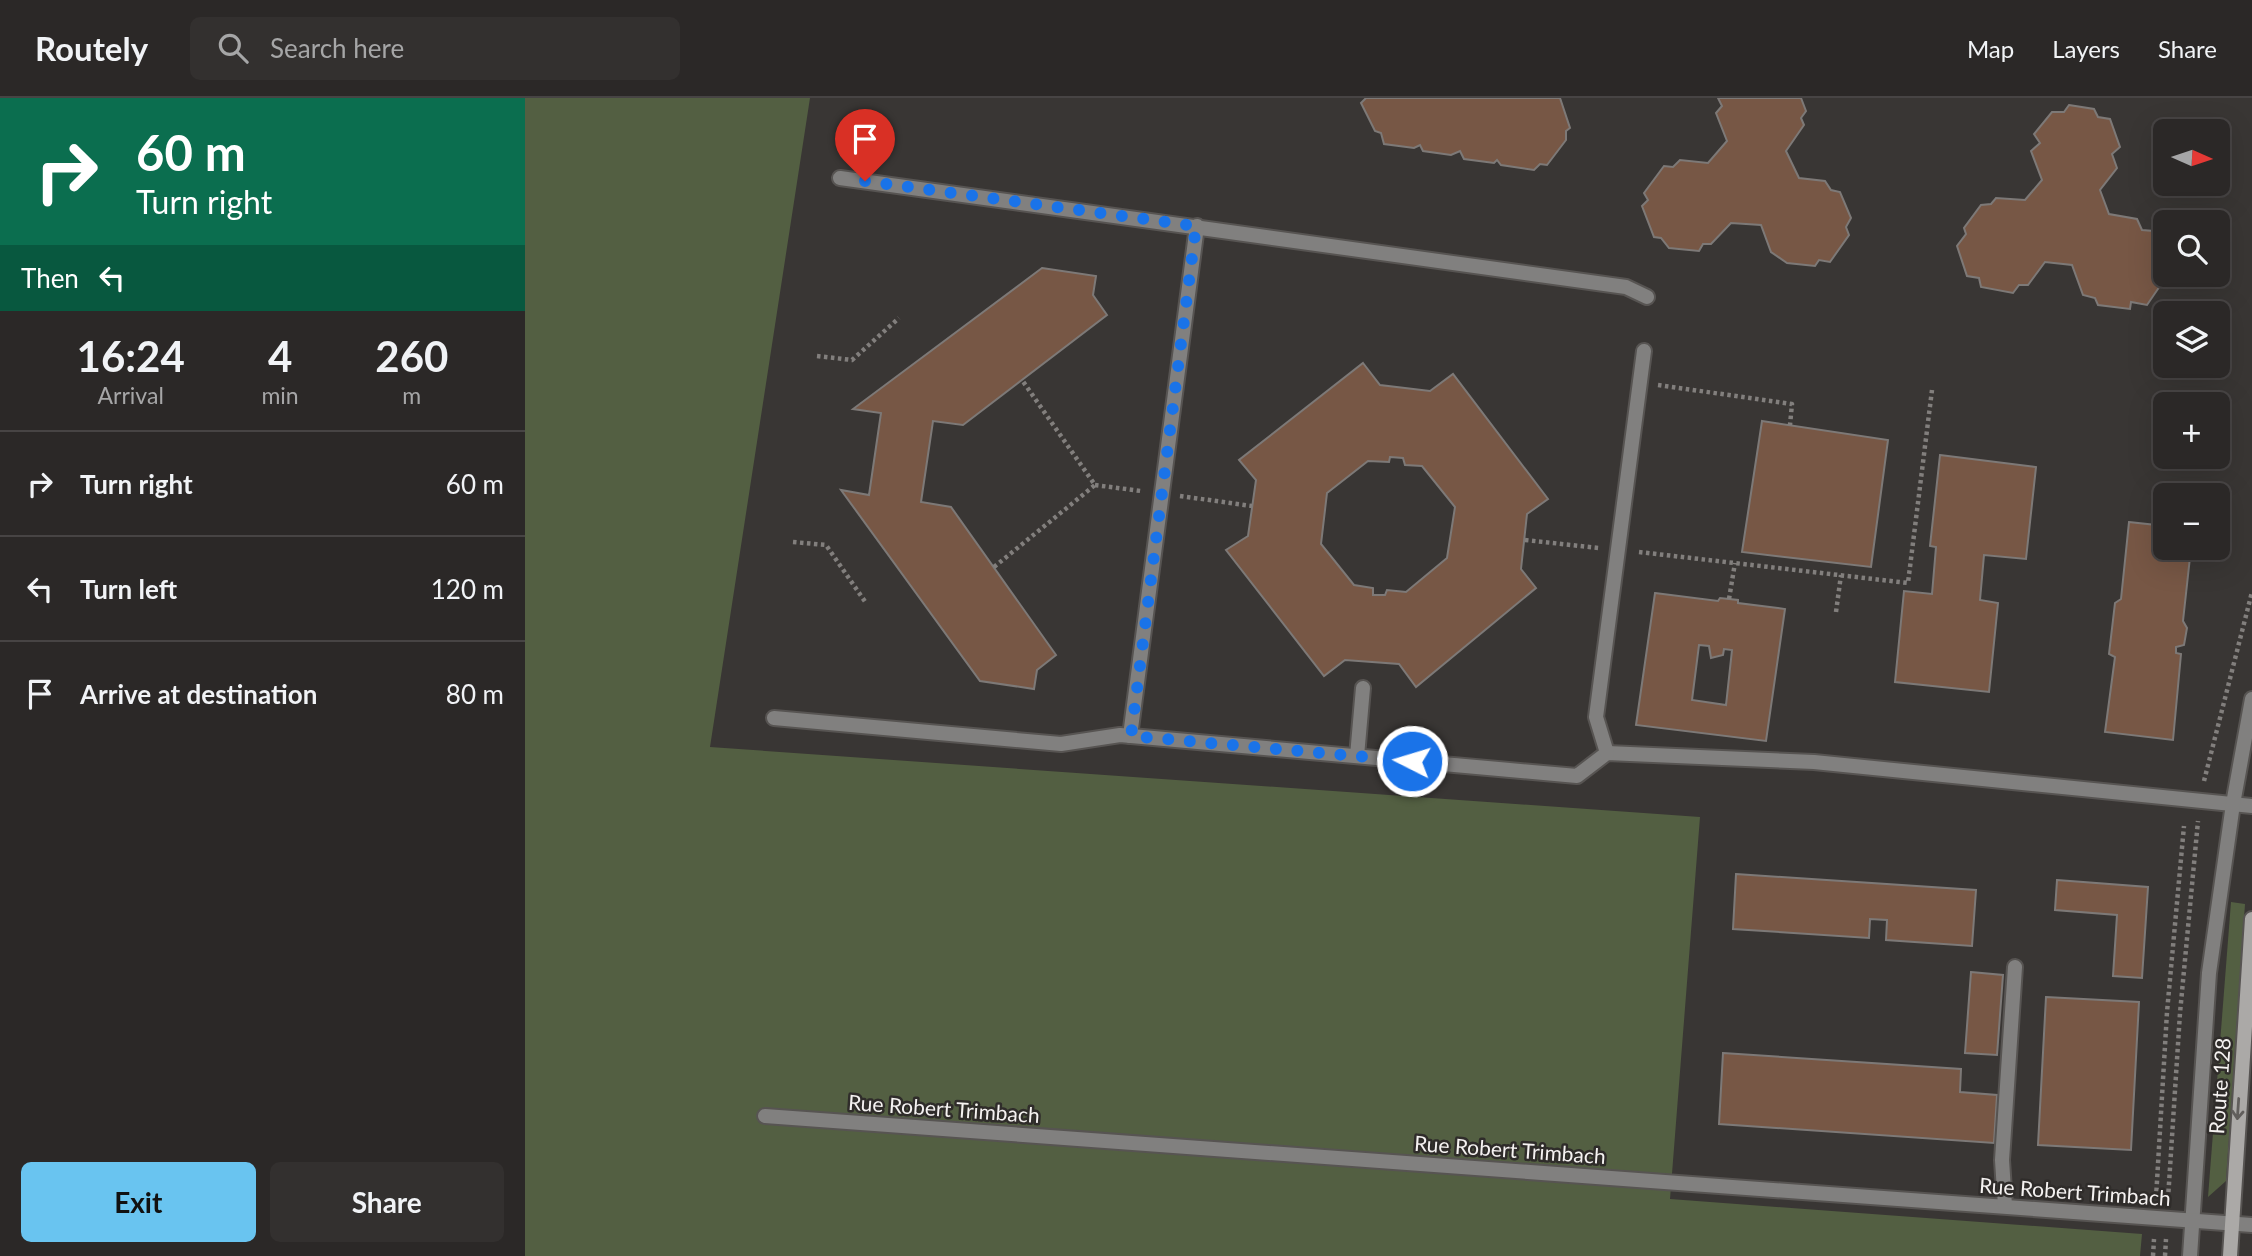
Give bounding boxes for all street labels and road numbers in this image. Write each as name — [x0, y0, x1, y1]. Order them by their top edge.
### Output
street label: Route 128 — [2203, 1037, 2235, 1135]
street label: Rue Robert Trimbach — [847, 1089, 1041, 1127]
street label: Rue Robert Trimbach — [1413, 1130, 1607, 1168]
street label: Rue Robert Trimbach — [1978, 1172, 2172, 1210]

